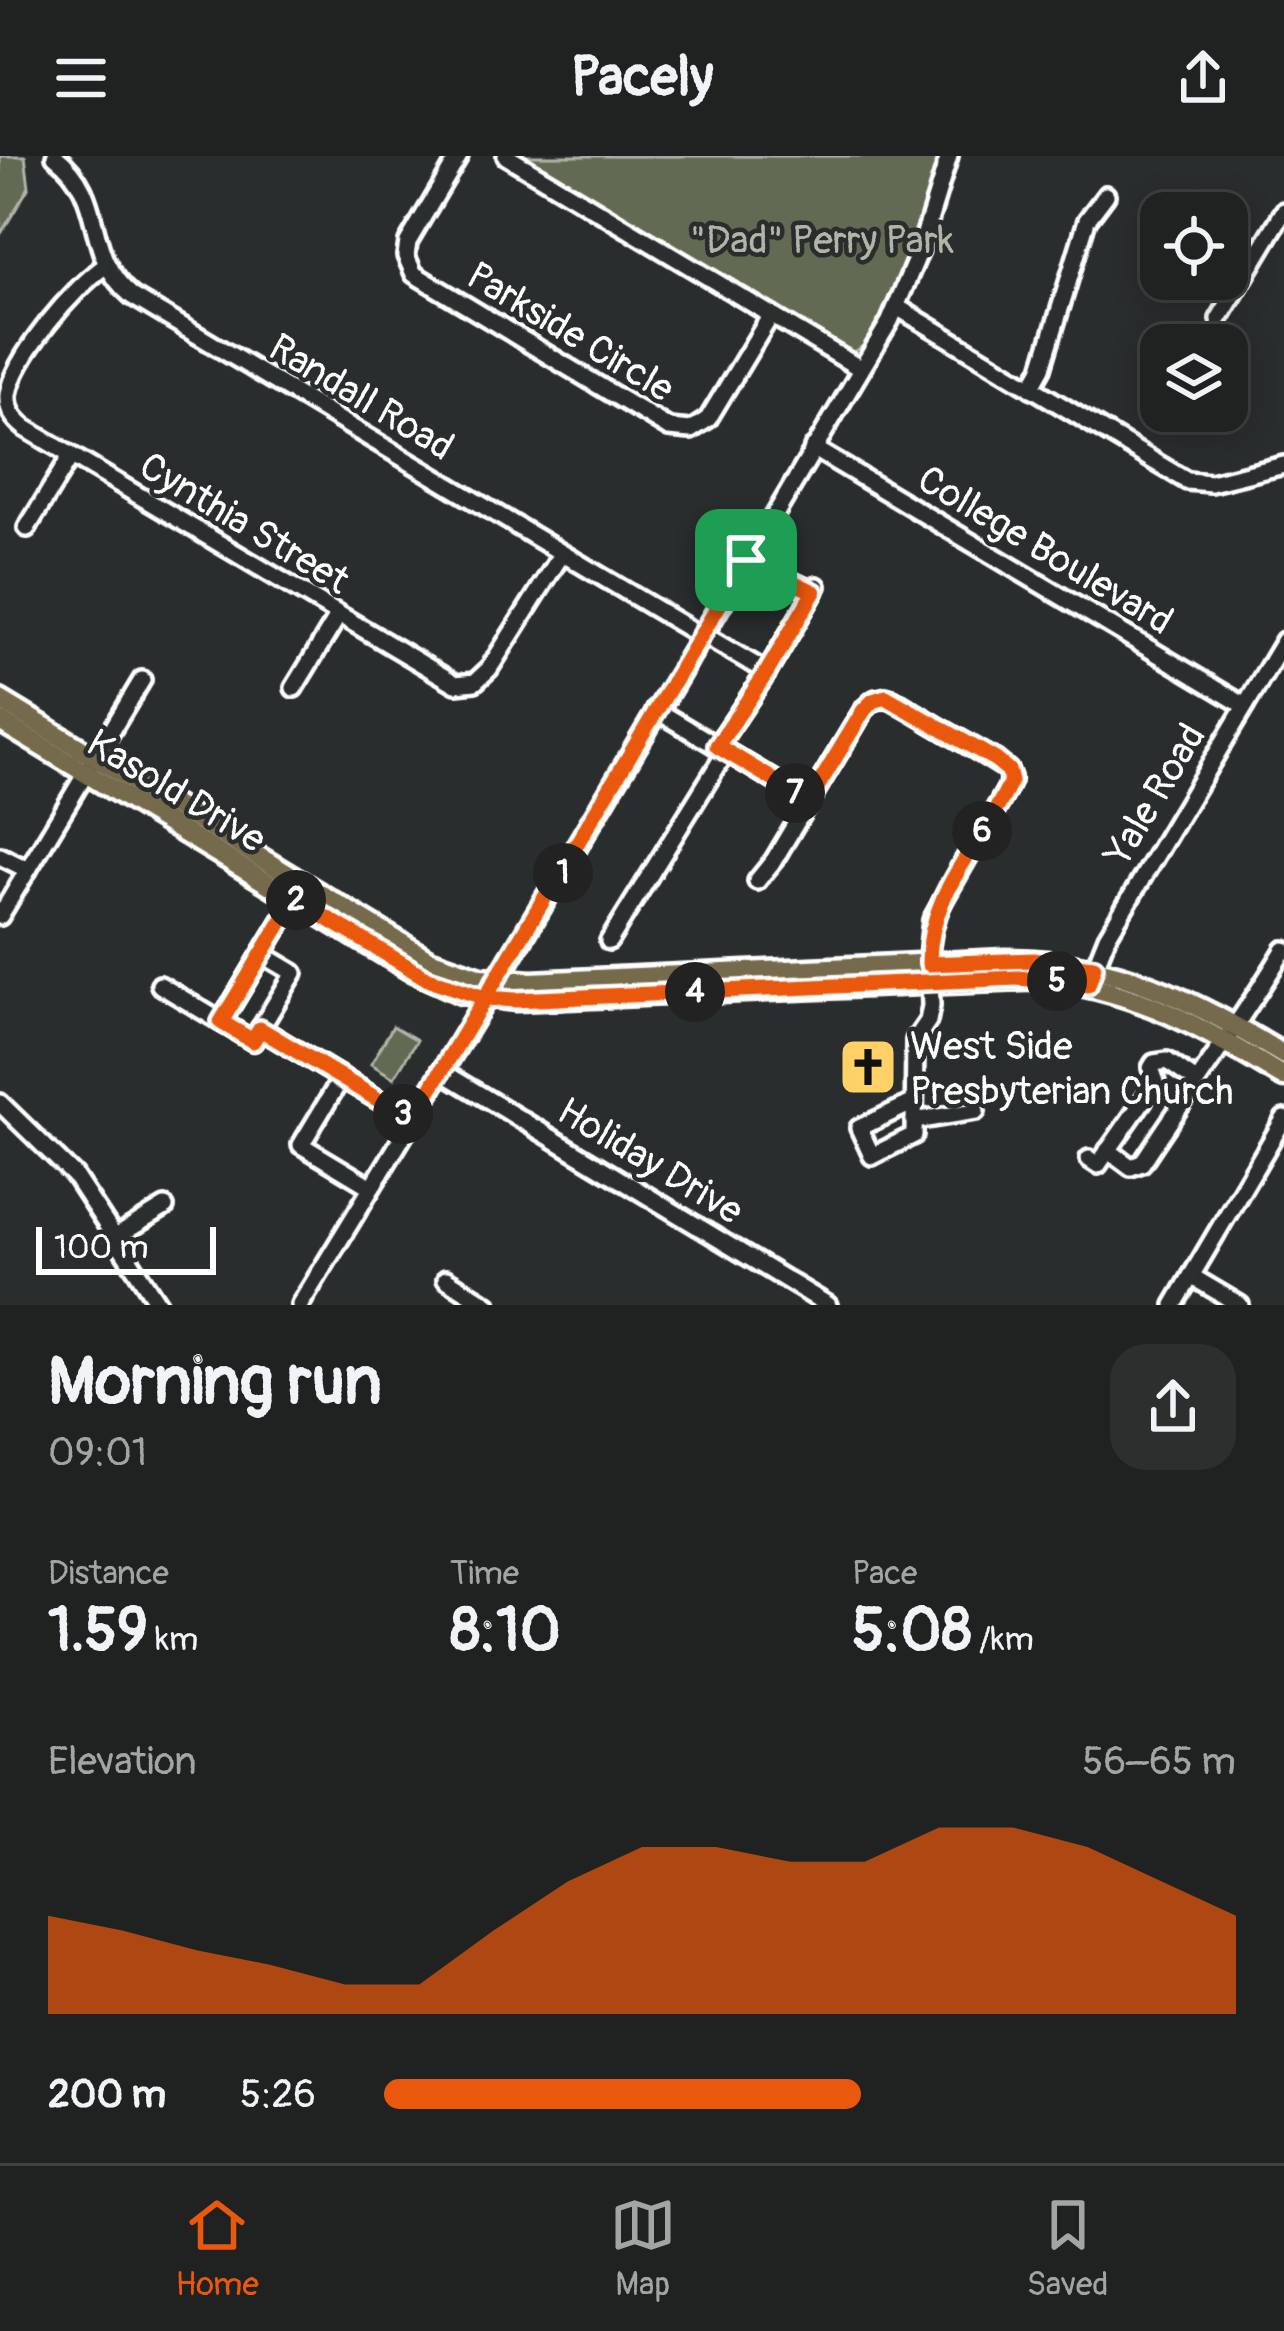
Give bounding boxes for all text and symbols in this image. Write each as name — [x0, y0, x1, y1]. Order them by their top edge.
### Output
text: Pacely — [571, 44, 713, 112]
icon: menu — [48, 45, 114, 111]
icon: share — [1170, 45, 1236, 111]
map controls — [1140, 192, 1248, 432]
button: locate — [1140, 192, 1248, 300]
park label: "Dad" Perry Park — [690, 216, 954, 265]
street label: Parkside Circle — [458, 251, 683, 413]
street label: Randall Road — [260, 323, 462, 472]
button: layers — [1140, 324, 1248, 432]
street label: Cynthia Street — [130, 441, 358, 605]
street label: College Boulevard — [909, 455, 1182, 646]
pin — [695, 509, 797, 611]
icon: arrive — [713, 527, 779, 593]
street label: Yale Road — [1093, 715, 1217, 876]
street label: Kasold Drive — [78, 719, 275, 864]
pin: 7 — [765, 763, 825, 823]
text: 7 — [786, 772, 804, 813]
pin: 6 — [952, 801, 1012, 861]
text: 6 — [972, 810, 992, 851]
pin: 1 — [533, 843, 593, 903]
text: 1 — [557, 852, 569, 893]
pin: 2 — [266, 870, 326, 930]
text: 2 — [287, 879, 305, 920]
pin: 5 — [1027, 951, 1087, 1011]
text: 5 — [1048, 960, 1066, 1001]
pin: 4 — [665, 962, 725, 1022]
text: 4 — [685, 971, 705, 1012]
place label: West Side Presbyterian Church — [910, 1022, 1234, 1116]
church icon: West Side Presbyterian Church — [837, 1036, 899, 1098]
pin: 3 — [373, 1084, 433, 1144]
street label: Holiday Drive — [549, 1087, 752, 1236]
text: 3 — [394, 1093, 412, 1134]
scale bar — [36, 1221, 216, 1274]
text: 100 m — [54, 1227, 148, 1268]
text: Morning run — [48, 1341, 382, 1424]
button: share — [1110, 1344, 1236, 1470]
text: 09:01 — [48, 1428, 147, 1477]
text: Distance — [48, 1553, 169, 1594]
text: Time — [450, 1553, 519, 1594]
text: Pace — [852, 1553, 917, 1594]
text: 1.59 — [48, 1594, 148, 1669]
text: 8:10 — [450, 1594, 561, 1669]
text: 5:08 — [852, 1594, 972, 1669]
text: km — [148, 1619, 198, 1660]
text: /km — [972, 1619, 1034, 1660]
text: Elevation — [48, 1737, 197, 1786]
text: 56–65 m — [1082, 1737, 1236, 1786]
text: 200 m — [48, 2070, 166, 2119]
text: 5:26 — [240, 2070, 316, 2119]
tab: Home — [175, 2192, 259, 2305]
tab: Map — [610, 2192, 676, 2305]
tab: Saved — [1027, 2192, 1109, 2305]

